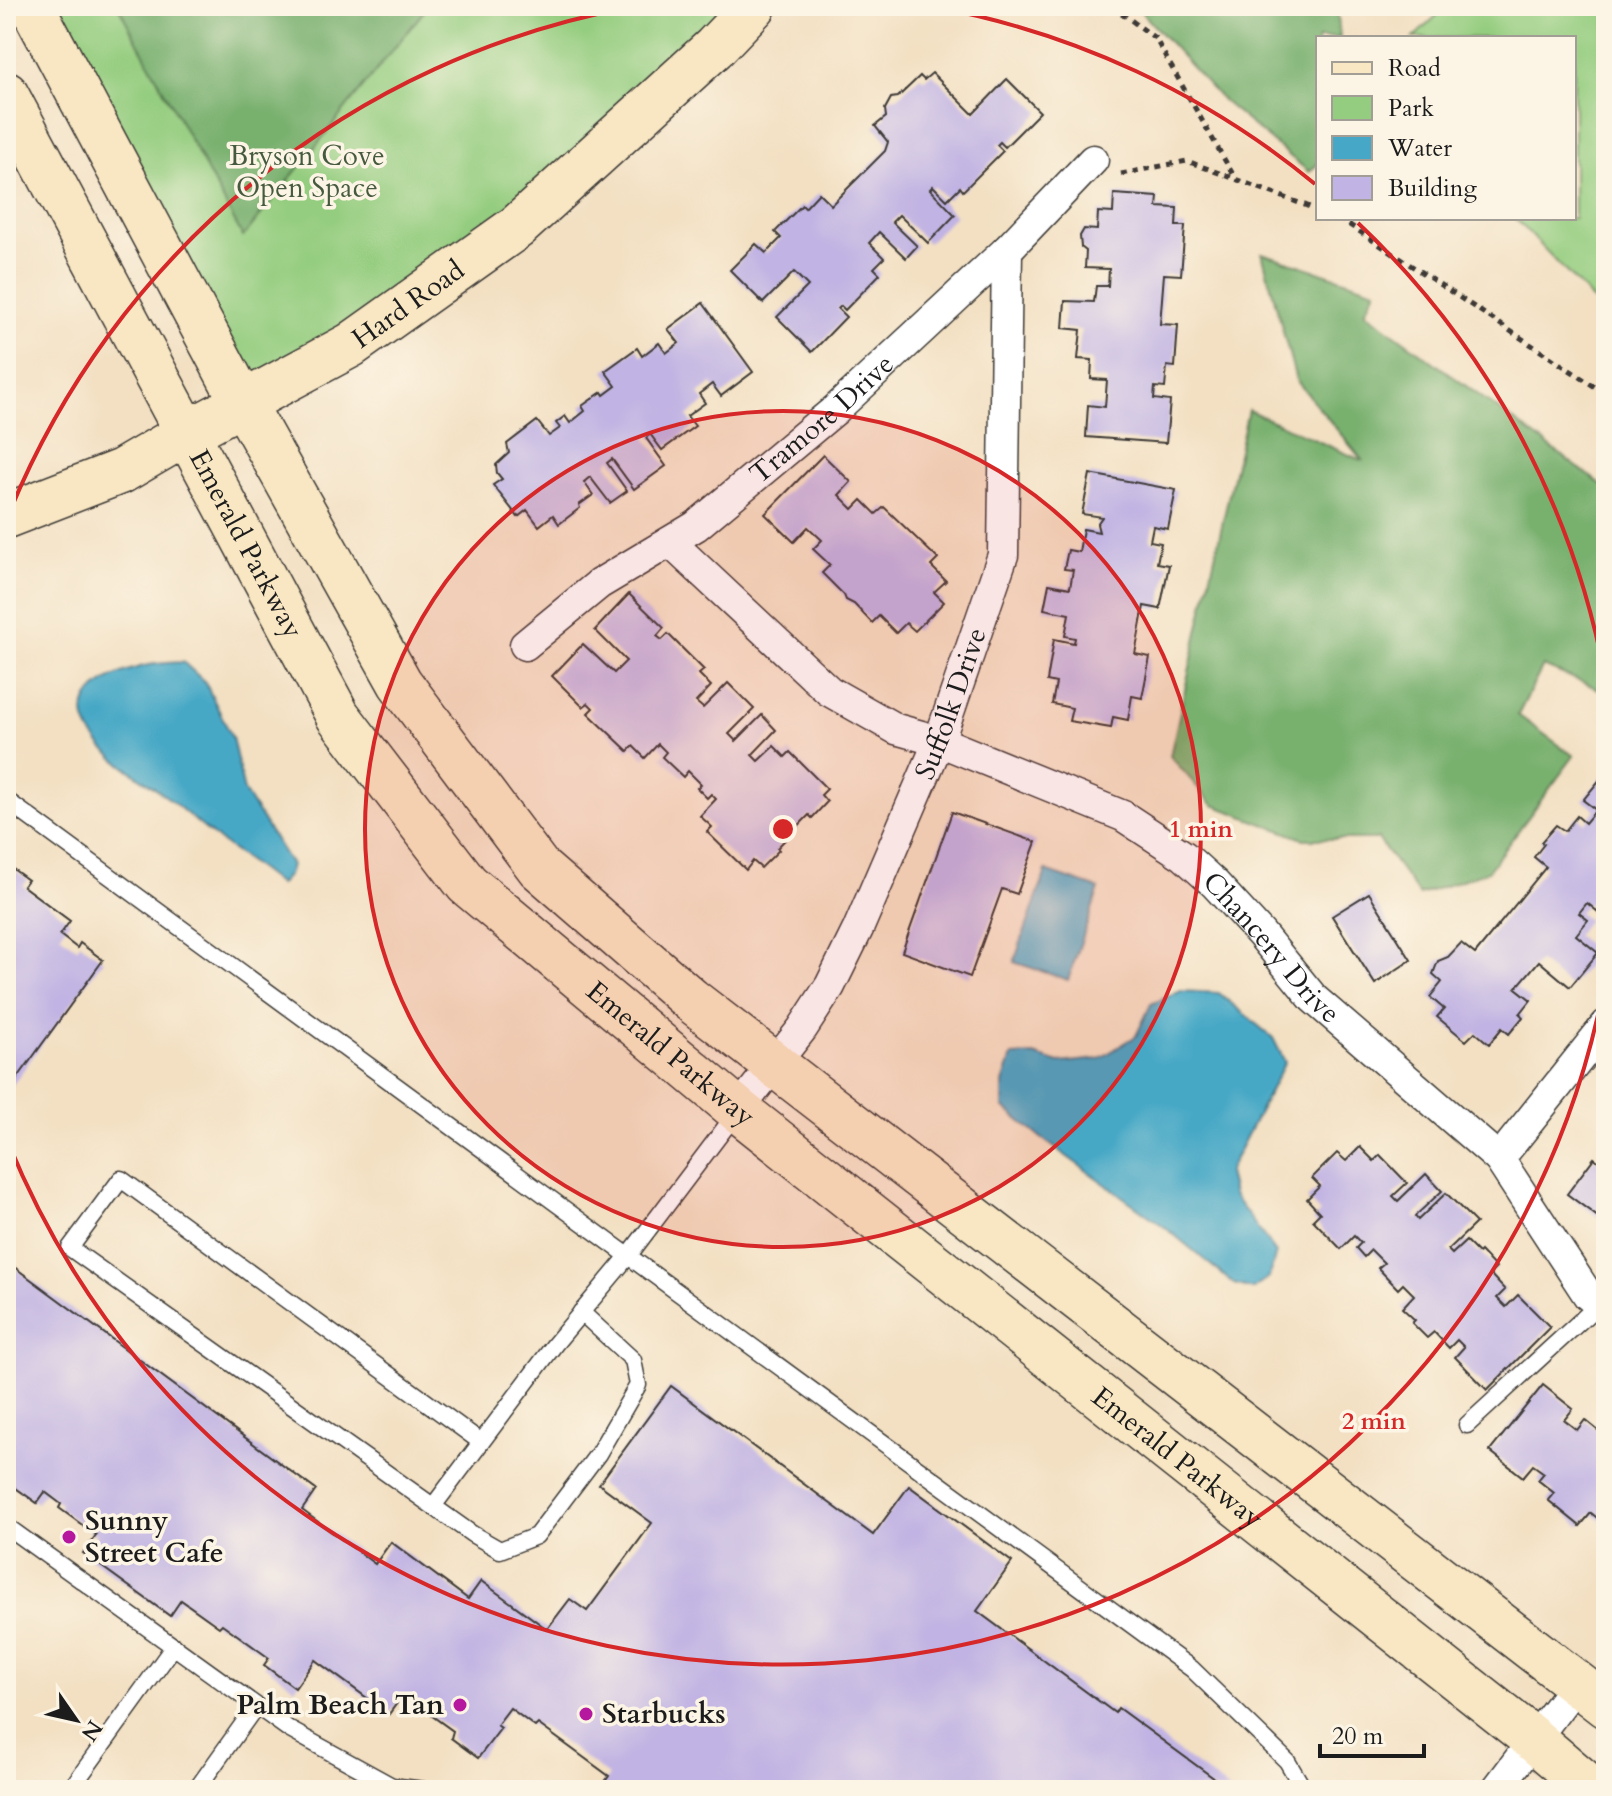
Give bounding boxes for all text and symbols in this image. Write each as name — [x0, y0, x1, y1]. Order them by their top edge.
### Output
legend — [1316, 36, 1576, 220]
text: Road — [1388, 52, 1441, 85]
text: Park — [1388, 92, 1434, 125]
text: Water — [1387, 132, 1452, 165]
park label: Bryson Cove Open Space — [229, 137, 385, 207]
text: Building — [1388, 172, 1478, 205]
street label: Hard Road — [344, 251, 472, 357]
street label: Tramore Drive — [742, 346, 902, 492]
street label: Emerald Parkway — [180, 443, 312, 645]
street label: Suffolk Drive — [906, 623, 996, 785]
text: 1 min — [1169, 813, 1234, 846]
centre of rings — [769, 815, 797, 843]
street label: Chancery Drive — [1194, 864, 1348, 1032]
street label: Emerald Parkway — [578, 972, 763, 1135]
street label: Emerald Parkway — [1084, 1378, 1271, 1537]
text: 2 min — [1342, 1405, 1407, 1438]
place label: Sunny Street Cafe — [85, 1502, 224, 1572]
marker: Sunny Street Cafe — [60, 1528, 78, 1546]
north arrow — [36, 1680, 116, 1760]
place label: Palm Beach Tan — [237, 1686, 444, 1724]
place label: Starbucks — [602, 1695, 726, 1733]
marker: Palm Beach Tan — [451, 1696, 469, 1714]
marker: Starbucks — [577, 1705, 595, 1723]
scale bar — [1320, 1708, 1424, 1758]
text: N — [74, 1714, 110, 1747]
text: 20 m — [1332, 1720, 1384, 1753]

